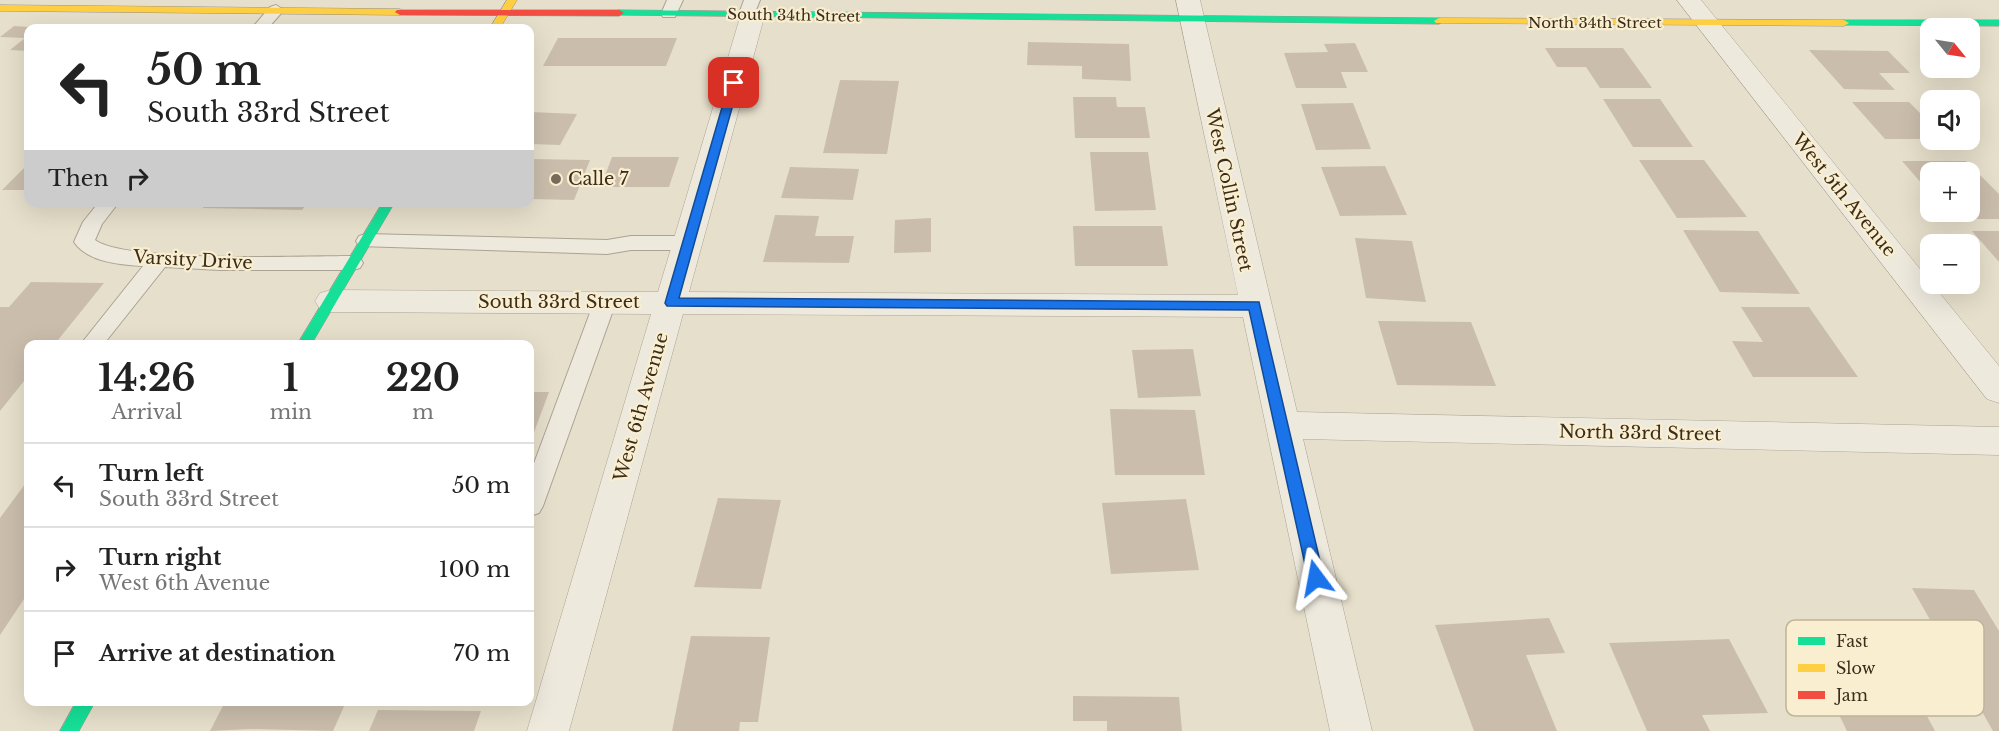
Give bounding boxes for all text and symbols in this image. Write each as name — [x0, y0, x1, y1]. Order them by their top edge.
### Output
street label: South 34th Street — [727, 4, 861, 26]
street label: North 34th Street — [1528, 13, 1662, 32]
north arrow — [1920, 18, 1980, 78]
map controls — [1920, 18, 1980, 294]
text: 50 m — [147, 44, 261, 96]
icon: left — [48, 48, 126, 126]
pin — [708, 57, 759, 108]
icon: arrive — [717, 66, 750, 99]
button: sound — [1920, 90, 1980, 150]
text: South 33rd Street — [147, 96, 390, 129]
street label: West Collin Street — [1201, 106, 1257, 274]
street label: West 5th Avenue — [1787, 128, 1901, 261]
icon: right — [121, 162, 154, 195]
button: + — [1920, 162, 1980, 222]
text: Then — [48, 165, 109, 192]
place label: Calle 7 — [568, 168, 630, 190]
marker: Calle 7 — [549, 172, 563, 186]
button: − — [1920, 234, 1980, 294]
street label: Varsity Drive — [132, 246, 253, 274]
street label: South 33rd Street — [478, 291, 640, 313]
street label: West 6th Avenue — [609, 330, 673, 485]
text: 14:26 — [98, 356, 196, 401]
text: 1 — [283, 356, 299, 401]
text: 220 — [386, 356, 460, 401]
text: Arrival — [111, 400, 182, 424]
text: min — [270, 400, 312, 424]
text: m — [412, 400, 434, 424]
street label: North 33rd Street — [1559, 421, 1722, 445]
text: Turn left — [99, 460, 204, 487]
icon: left — [48, 469, 81, 502]
text: 50 m — [452, 472, 510, 499]
text: South 33rd Street — [99, 487, 279, 511]
text: Turn right — [99, 544, 221, 571]
position arrow — [1284, 546, 1348, 610]
icon: right — [48, 553, 81, 586]
text: 100 m — [439, 556, 510, 583]
text: West 6th Avenue — [99, 571, 270, 595]
legend — [1786, 620, 1984, 716]
text: Fast — [1836, 631, 1868, 651]
icon: arrive — [48, 637, 81, 670]
text: Arrive at destination — [99, 640, 336, 667]
text: 70 m — [453, 640, 510, 667]
text: Slow — [1836, 658, 1876, 678]
text: Jam — [1834, 685, 1868, 705]

